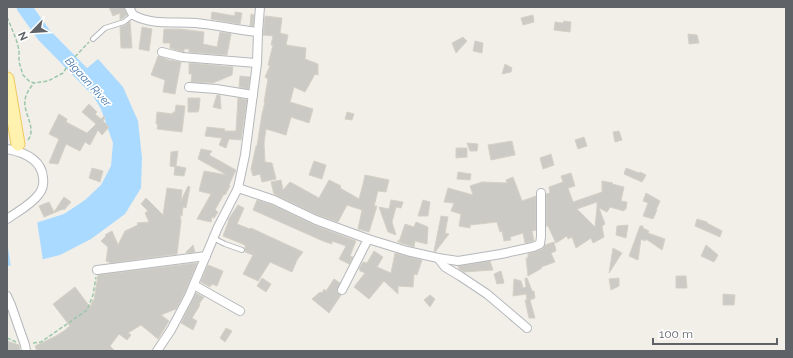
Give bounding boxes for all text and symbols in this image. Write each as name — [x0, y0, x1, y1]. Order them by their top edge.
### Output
north arrow — [12, 12, 52, 52]
text: N — [16, 29, 31, 43]
water label: Bigaan River — [62, 55, 114, 110]
scale bar — [653, 320, 777, 346]
text: 100 m — [659, 327, 693, 341]

